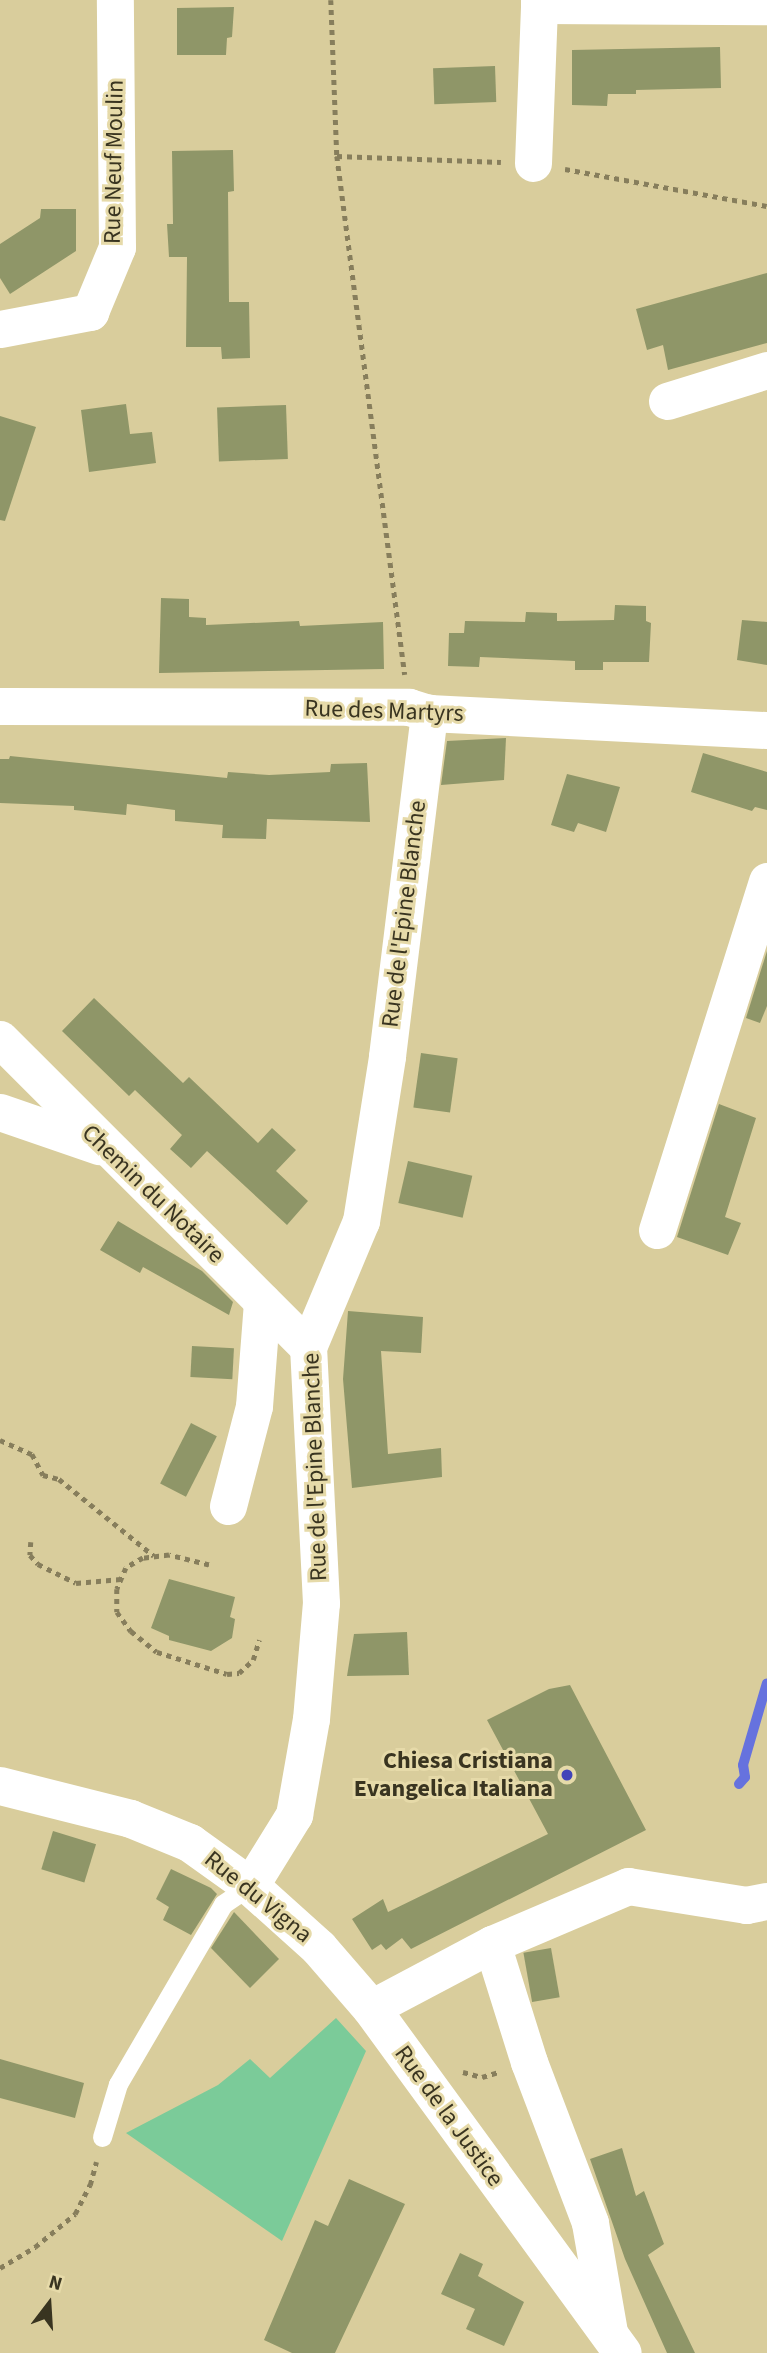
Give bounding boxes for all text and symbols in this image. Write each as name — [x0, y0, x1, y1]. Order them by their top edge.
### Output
street label: Rue Neuf Moulin — [98, 80, 130, 244]
street label: Rue des Martyrs — [304, 694, 464, 728]
street label: Rue de l'Epine Blanche — [376, 799, 432, 1029]
street label: Chemin du Notaire — [76, 1119, 230, 1269]
street label: Rue de l'Epine Blanche — [297, 1352, 333, 1582]
place label: Chiesa Cristiana Evangelica Italiana — [354, 1747, 553, 1803]
marker: Chiesa Cristiana Evangelica Italiana — [559, 1767, 575, 1783]
street label: Rue du Vigna — [198, 1845, 318, 1949]
street label: Rue de la Justice — [388, 2040, 510, 2192]
north arrow — [14, 2269, 84, 2339]
text: N — [45, 2269, 65, 2298]

